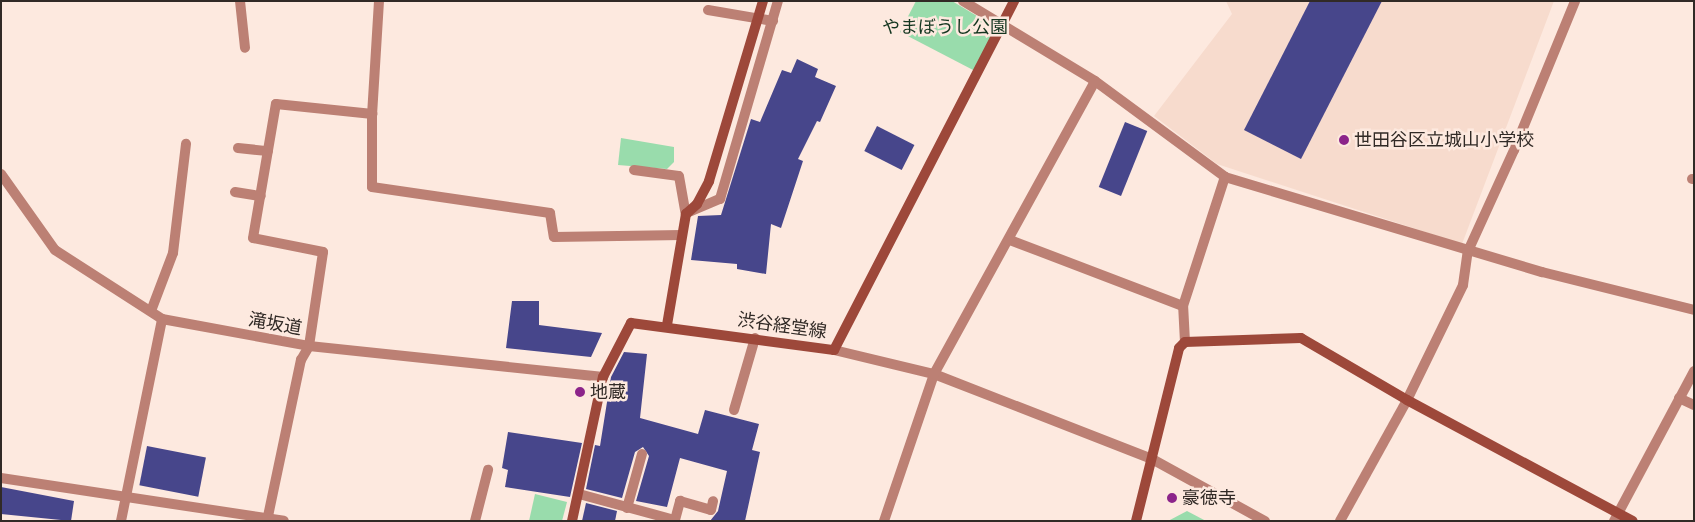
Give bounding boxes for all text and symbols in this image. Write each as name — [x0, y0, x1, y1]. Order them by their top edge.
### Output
park label: やまぼうし公園 — [882, 16, 1008, 38]
place label: 世田谷区立城山小学校 — [1354, 129, 1534, 151]
marker: 世田谷区立城山小学校 — [1338, 134, 1350, 146]
street label: 滝坂道 — [247, 309, 303, 339]
street label: 渋谷経堂線 — [736, 309, 828, 343]
place label: 地蔵 — [590, 381, 626, 403]
marker: 地蔵 — [574, 386, 586, 398]
place label: 豪徳寺 — [1182, 487, 1236, 509]
marker: 豪徳寺 — [1166, 492, 1178, 504]

